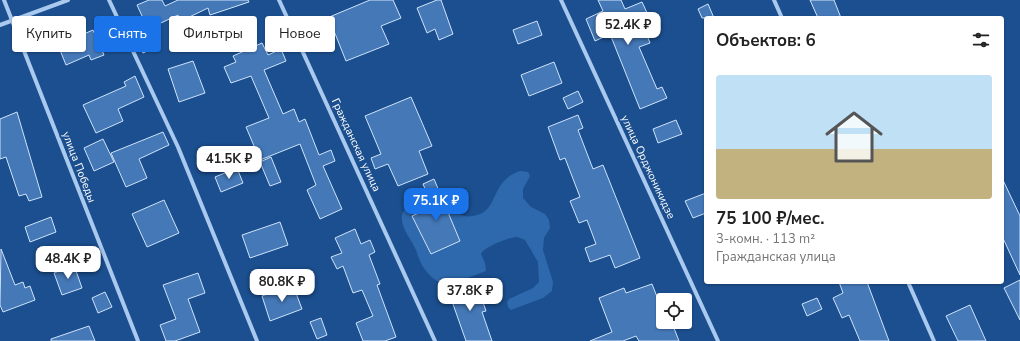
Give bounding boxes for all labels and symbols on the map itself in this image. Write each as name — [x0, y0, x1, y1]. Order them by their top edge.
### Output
pin: 52.4K ₽ — [591, 12, 665, 46]
street label: Гражданская улица — [328, 96, 384, 194]
street label: улица Орджоникидзе — [617, 113, 679, 221]
street label: улица Победы — [59, 129, 99, 205]
pin: 41.5K ₽ — [192, 146, 266, 180]
pin: 75.1K ₽ — [399, 188, 473, 222]
pin: 48.4K ₽ — [31, 246, 105, 280]
pin: 80.8K ₽ — [245, 269, 319, 303]
pin: 37.8K ₽ — [433, 278, 507, 312]

